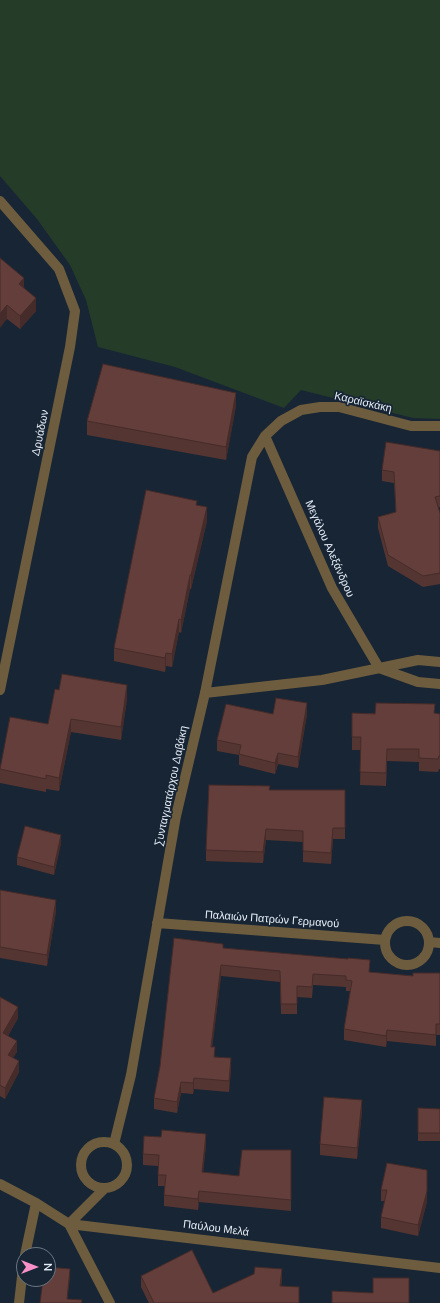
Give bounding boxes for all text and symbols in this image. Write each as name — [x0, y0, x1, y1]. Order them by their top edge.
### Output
street label: Καραϊσκάκη — [333, 390, 393, 416]
street label: Δρυάδων — [30, 409, 52, 457]
street label: Μεγάλου Αλεξάνδρου — [302, 498, 356, 600]
street label: Συνταγματάρχου Δαβάκη — [153, 725, 191, 847]
street label: Παλαιών Πατρών Γερμανού — [204, 909, 340, 931]
street label: Παύλου Μελά — [182, 1218, 250, 1240]
north arrow — [16, 1247, 56, 1287]
text: N — [40, 1263, 55, 1271]

